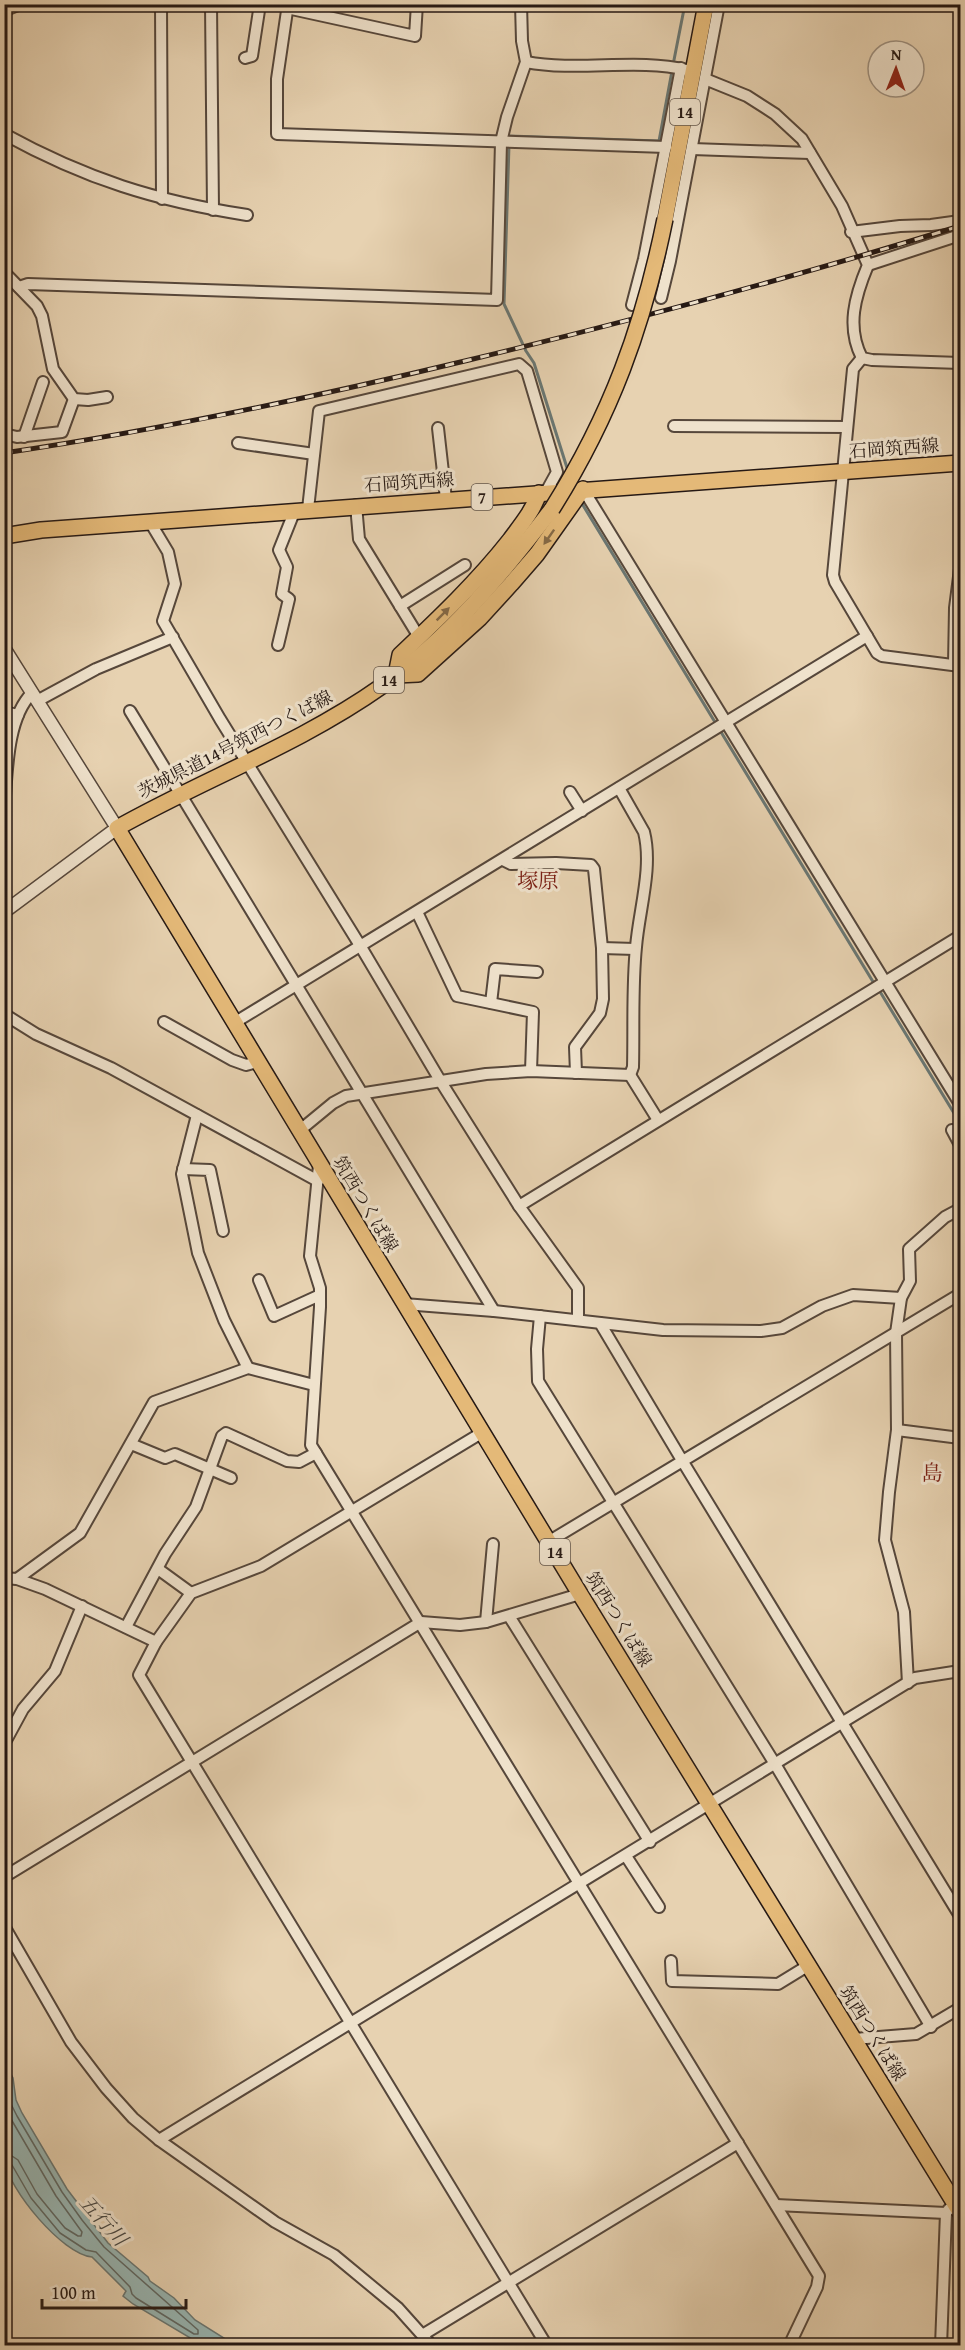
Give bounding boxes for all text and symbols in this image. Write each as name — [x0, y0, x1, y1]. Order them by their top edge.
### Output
north arrow — [866, 39, 926, 99]
text: N — [891, 42, 902, 66]
road number: 14 — [670, 99, 700, 125]
street label: 石岡筑西線 — [848, 431, 940, 465]
street label: 石岡筑西線 — [363, 465, 455, 499]
road number: 7 — [472, 484, 492, 510]
one-way arrow — [543, 528, 555, 544]
one-way arrow — [435, 607, 450, 621]
road number: 14 — [374, 667, 404, 693]
street label: 茨城県道14号筑西つくば線 — [133, 683, 337, 805]
district label: 塚原 — [517, 865, 559, 896]
street label: 筑西つくば線 — [327, 1151, 405, 1257]
district label: 島 — [922, 1457, 943, 1488]
road number: 14 — [540, 1539, 570, 1565]
street label: 筑西つくば線 — [579, 1566, 659, 1672]
street label: 筑西つくば線 — [833, 1980, 913, 2086]
water label: 五行川 — [73, 2188, 136, 2253]
scale bar — [42, 2272, 186, 2310]
text: 100 m — [51, 2279, 96, 2306]

